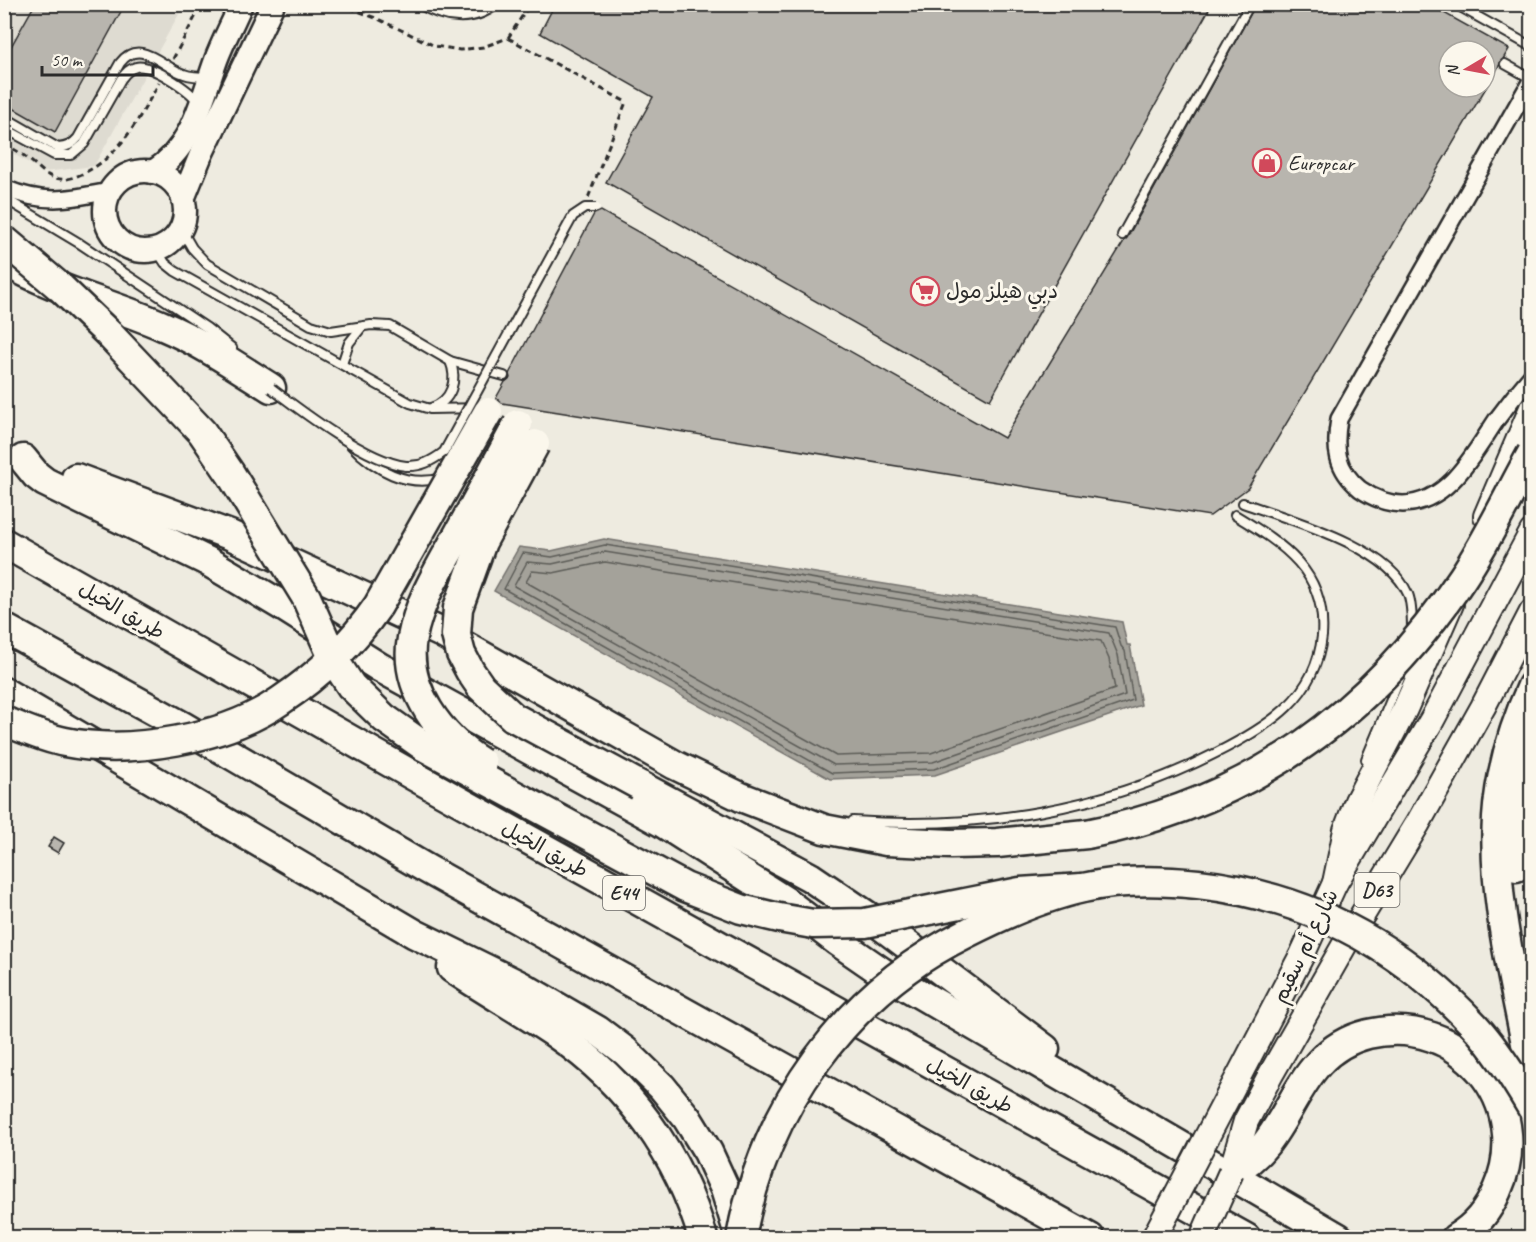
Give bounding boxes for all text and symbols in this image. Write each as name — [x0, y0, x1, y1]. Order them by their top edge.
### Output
scale bar — [42, 39, 153, 77]
north arrow — [1437, 39, 1497, 99]
text: 50 m — [51, 49, 84, 71]
text: N — [1442, 62, 1464, 78]
shop icon: Europcar — [1251, 147, 1283, 179]
place label: Europcar — [1288, 150, 1356, 176]
supermarket icon: دبي هيلز مول — [909, 275, 941, 307]
place label: دبي هيلز مول — [946, 278, 1058, 310]
street label: طريق الخيل — [74, 575, 170, 645]
street label: طريق الخيل — [497, 815, 593, 883]
road number: D63 — [1354, 873, 1400, 907]
road number: E44 — [603, 876, 645, 910]
street label: شارع أم سقيم — [1266, 885, 1346, 1009]
street label: طريق الخيل — [922, 1051, 1018, 1119]

